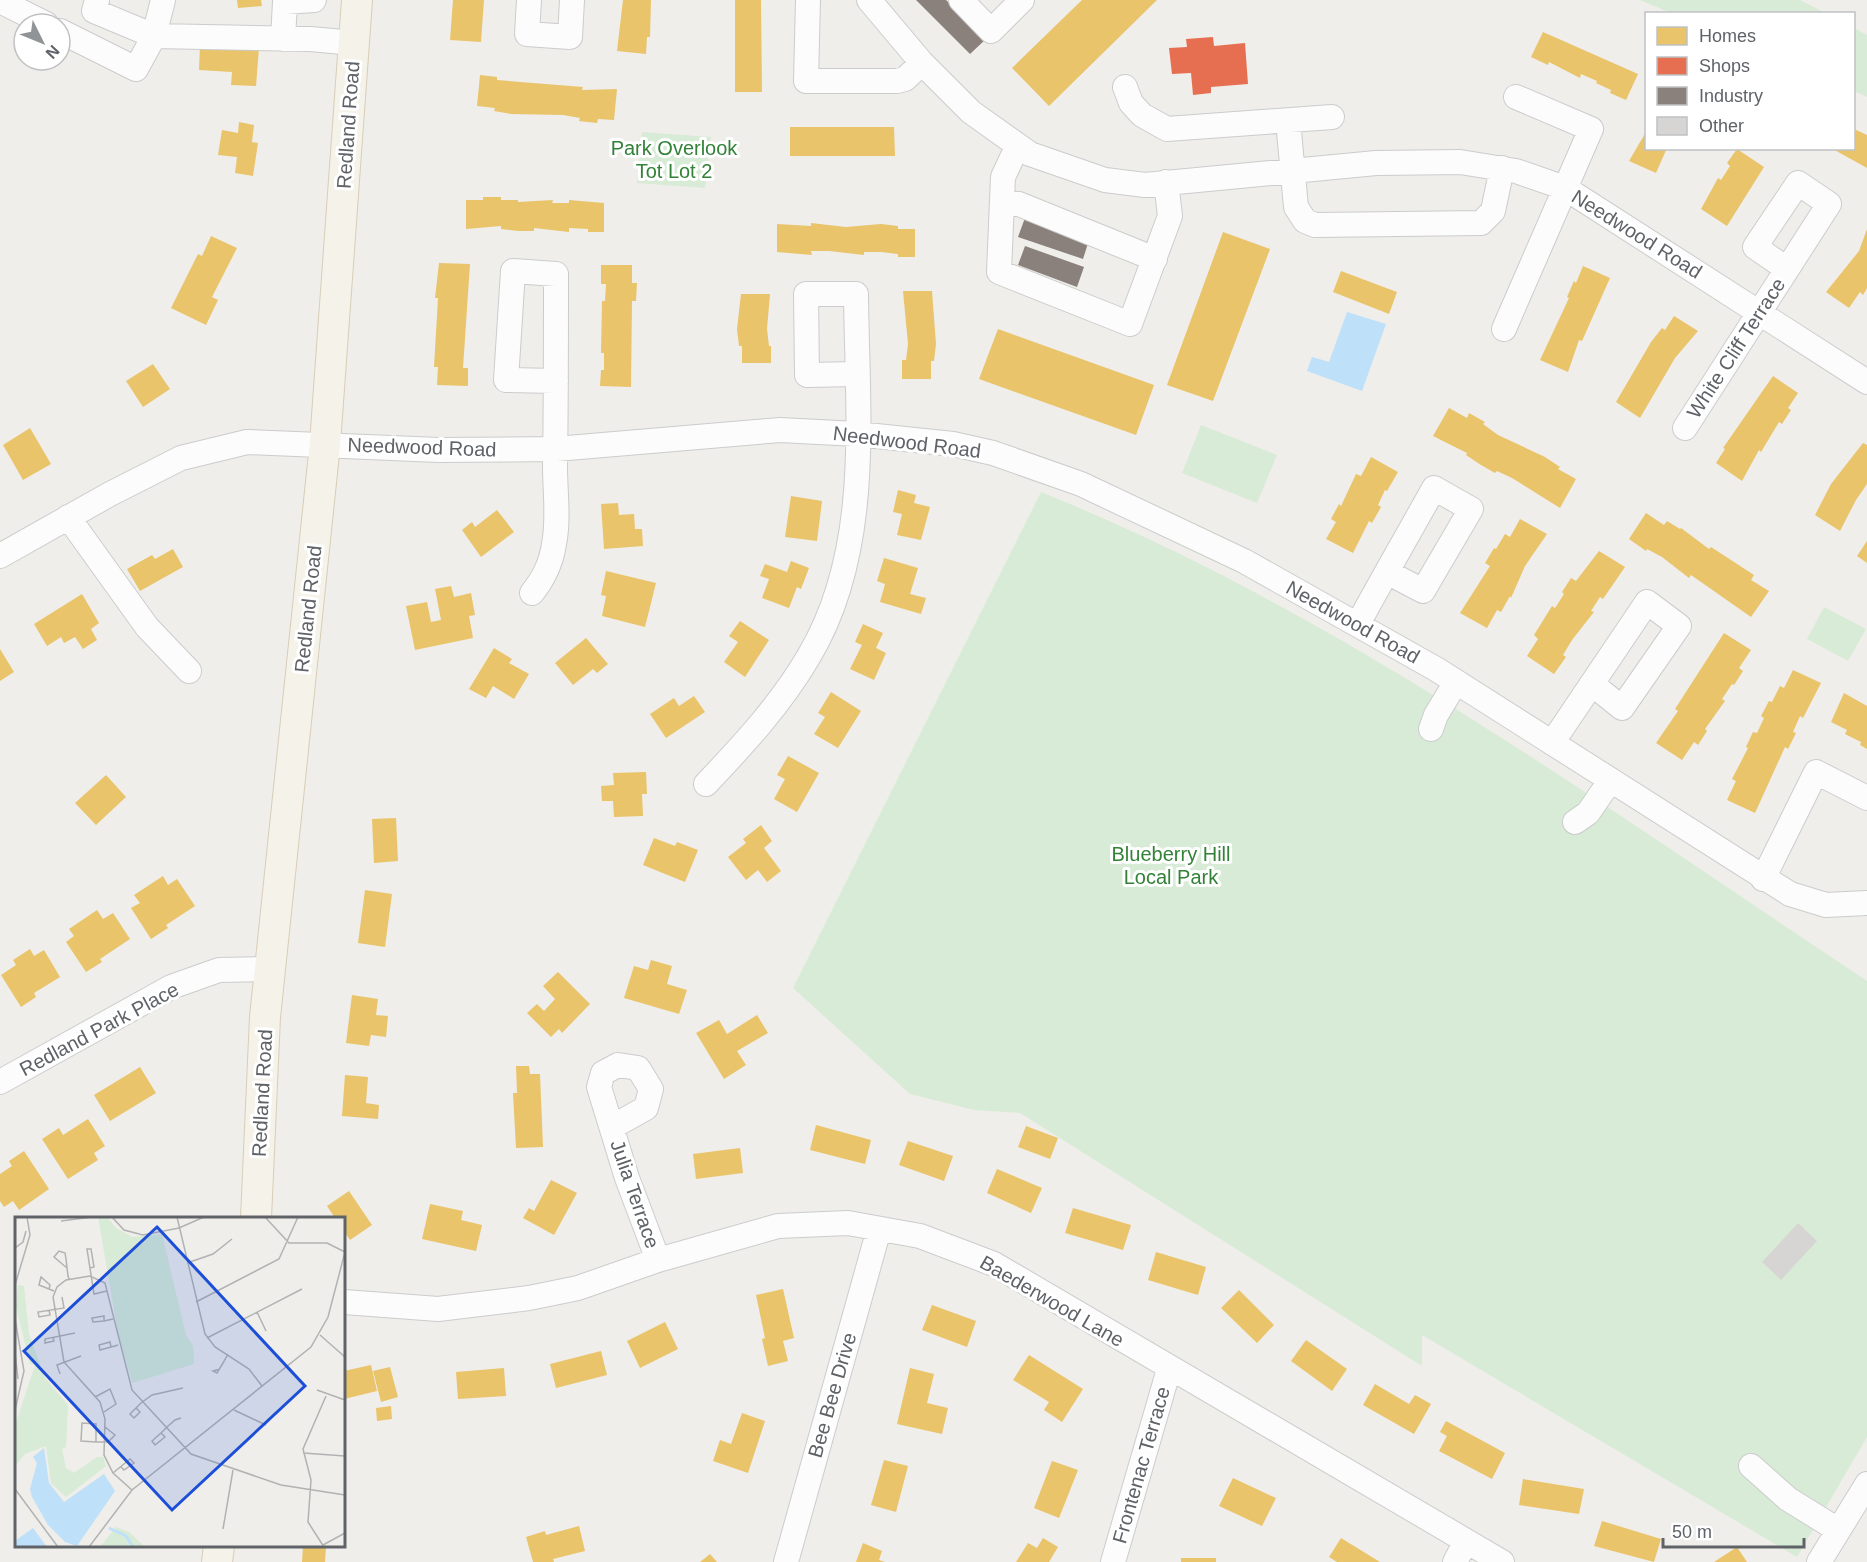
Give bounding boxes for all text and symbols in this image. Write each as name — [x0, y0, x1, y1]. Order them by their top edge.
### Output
north arrow — [12, 12, 72, 72]
legend — [1645, 12, 1855, 150]
text: Homes — [1699, 26, 1756, 46]
text: N — [42, 42, 63, 62]
text: Shops — [1699, 56, 1750, 76]
street label: Redland Road — [333, 60, 363, 190]
text: Industry — [1699, 86, 1763, 106]
text: Other — [1699, 116, 1744, 136]
park label: Park Overlook Tot Lot 2 — [611, 137, 738, 182]
street label: Needwood Road — [1568, 185, 1706, 283]
street label: White Cliff Terrace — [1682, 274, 1790, 422]
street label: Needwood Road — [832, 422, 982, 462]
street label: Needwood Road — [347, 433, 497, 461]
street label: Redland Road — [290, 544, 326, 674]
street label: Needwood Road — [1283, 576, 1423, 668]
park label: Blueberry Hill Local Park — [1112, 843, 1230, 888]
street label: Redland Park Place — [16, 978, 182, 1080]
street label: Redland Road — [248, 1029, 276, 1157]
street label: Julia Terrace — [606, 1137, 664, 1251]
inset map — [15, 1217, 345, 1547]
street label: Baederwood Lane — [976, 1251, 1128, 1351]
street label: Bee Bee Drive — [804, 1330, 860, 1460]
street label: Frontenac Terrace — [1108, 1384, 1174, 1546]
scale bar — [1663, 1511, 1804, 1549]
text: 50 m — [1672, 1522, 1712, 1542]

